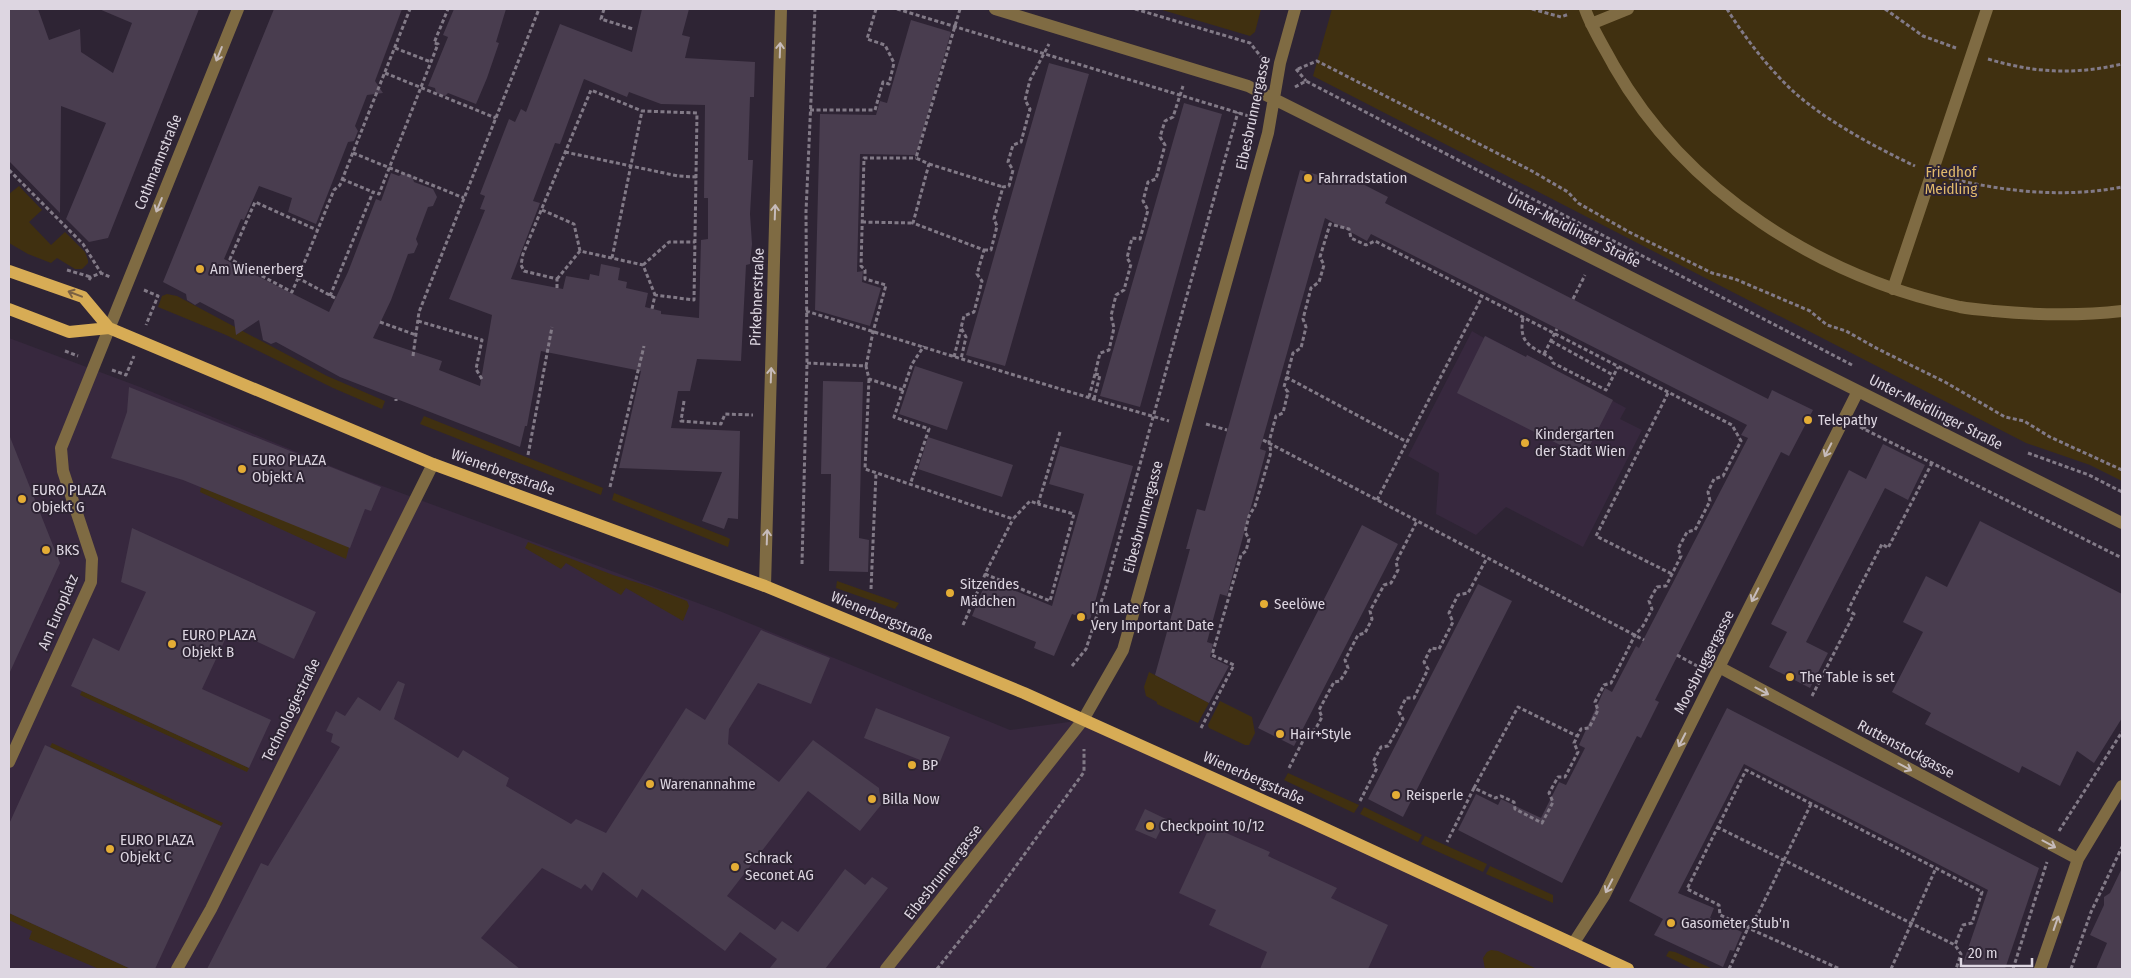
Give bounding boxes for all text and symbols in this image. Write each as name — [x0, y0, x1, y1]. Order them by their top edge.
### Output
one-way arrow — [775, 42, 784, 58]
one-way arrow — [214, 46, 224, 61]
street label: Eibesbrunnergasse — [1232, 54, 1274, 172]
street label: Cothmannstraße — [131, 112, 185, 212]
park label: Friedhof Meidling — [1925, 163, 1978, 198]
place label: Fahrradstation — [1318, 169, 1407, 187]
marker: Fahrradstation — [1302, 172, 1314, 184]
street label: Unter-Meidlinger Straße — [1504, 188, 1644, 272]
one-way arrow — [154, 197, 163, 212]
one-way arrow — [770, 205, 780, 221]
street label: Pirkebnerstraße — [746, 248, 768, 346]
place label: Am Wienerberg — [210, 260, 303, 278]
marker: Am Wienerberg — [194, 263, 206, 275]
one-way arrow — [68, 289, 83, 299]
one-way arrow — [766, 367, 776, 383]
street label: Unter-Meidlinger Straße — [1866, 370, 2006, 454]
place label: Telepathy — [1818, 411, 1878, 429]
marker: Telepathy — [1802, 414, 1814, 426]
place label: Kindergarten der Stadt Wien — [1535, 425, 1626, 460]
marker: Kindergarten der Stadt Wien — [1519, 437, 1531, 449]
one-way arrow — [1823, 442, 1832, 457]
street label: Wienerbergstraße — [449, 445, 557, 499]
place label: EURO PLAZA Objekt A — [252, 451, 326, 486]
street label: Eibesbrunnergasse — [1119, 459, 1167, 575]
marker: EURO PLAZA Objekt A — [236, 463, 248, 475]
place label: EURO PLAZA Objekt G — [32, 481, 106, 516]
marker: EURO PLAZA Objekt G — [16, 493, 28, 505]
one-way arrow — [762, 529, 771, 545]
place label: BKS — [56, 541, 79, 559]
marker: BKS — [40, 544, 52, 556]
street label: Am Europlatz — [34, 571, 82, 653]
place label: Sitzendes Mädchen — [960, 575, 1019, 610]
street label: Wienerbergstraße — [828, 587, 936, 647]
marker: Sitzendes Mädchen — [944, 587, 956, 599]
one-way arrow — [1750, 587, 1759, 602]
place label: Seelöwe — [1274, 595, 1325, 613]
marker: Seelöwe — [1258, 598, 1270, 610]
place label: I’m Late for a Very Important Date — [1091, 599, 1214, 634]
street label: Moosbruggergasse — [1670, 607, 1738, 717]
marker: I’m Late for a Very Important Date — [1075, 611, 1087, 623]
place label: EURO PLAZA Objekt B — [182, 626, 256, 661]
marker: EURO PLAZA Objekt B — [166, 638, 178, 650]
street label: Technologiestraße — [258, 655, 324, 765]
place label: The Table is set — [1800, 668, 1895, 686]
marker: The Table is set — [1784, 671, 1796, 683]
one-way arrow — [1754, 686, 1769, 696]
street label: Ruttenstockgasse — [1854, 716, 1958, 782]
place label: Hair+Style — [1290, 725, 1352, 743]
marker: Hair+Style — [1274, 728, 1286, 740]
one-way arrow — [1677, 733, 1687, 748]
street label: Wienerbergstraße — [1200, 748, 1308, 808]
place label: BP — [922, 756, 938, 774]
marker: BP — [906, 759, 918, 771]
one-way arrow — [1897, 763, 1912, 772]
place label: Warenannahme — [660, 775, 756, 793]
marker: Warenannahme — [644, 778, 656, 790]
place label: Reisperle — [1406, 786, 1463, 804]
marker: Reisperle — [1390, 789, 1402, 801]
place label: Billa Now — [882, 790, 940, 808]
marker: Billa Now — [866, 793, 878, 805]
place label: Checkpoint 10/12 — [1160, 817, 1265, 835]
marker: Checkpoint 10/12 — [1144, 820, 1156, 832]
street label: Eibesbrunnergasse — [900, 821, 986, 923]
place label: EURO PLAZA Objekt C — [120, 831, 194, 866]
one-way arrow — [2041, 839, 2056, 849]
marker: EURO PLAZA Objekt C — [104, 843, 116, 855]
place label: Schrack Seconet AG — [745, 849, 814, 884]
marker: Schrack Seconet AG — [729, 861, 741, 873]
one-way arrow — [1604, 878, 1614, 893]
place label: Gasometer Stub'n — [1681, 914, 1790, 932]
one-way arrow — [2052, 916, 2061, 931]
marker: Gasometer Stub'n — [1665, 917, 1677, 929]
scale bar — [1961, 936, 2032, 968]
text: 20 m — [1968, 944, 1998, 962]

